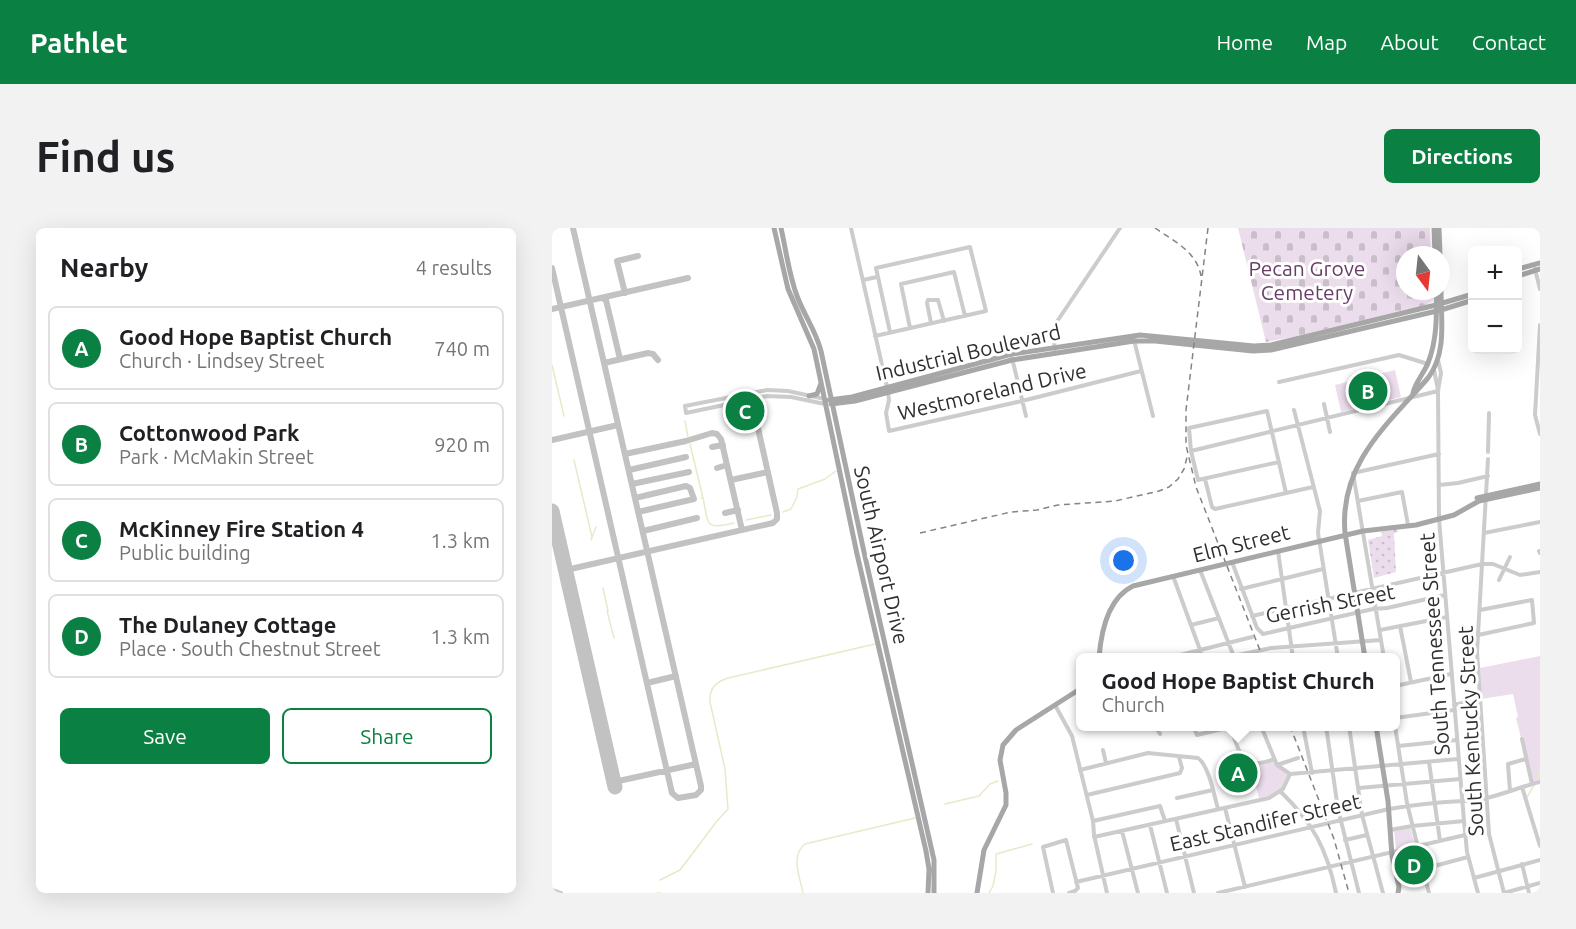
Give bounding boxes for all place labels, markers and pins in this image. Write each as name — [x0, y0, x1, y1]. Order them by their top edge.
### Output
pin: B — [1348, 368, 1388, 414]
pin: C — [726, 388, 764, 434]
pin: A — [1218, 750, 1258, 796]
pin: D — [1394, 842, 1434, 888]

